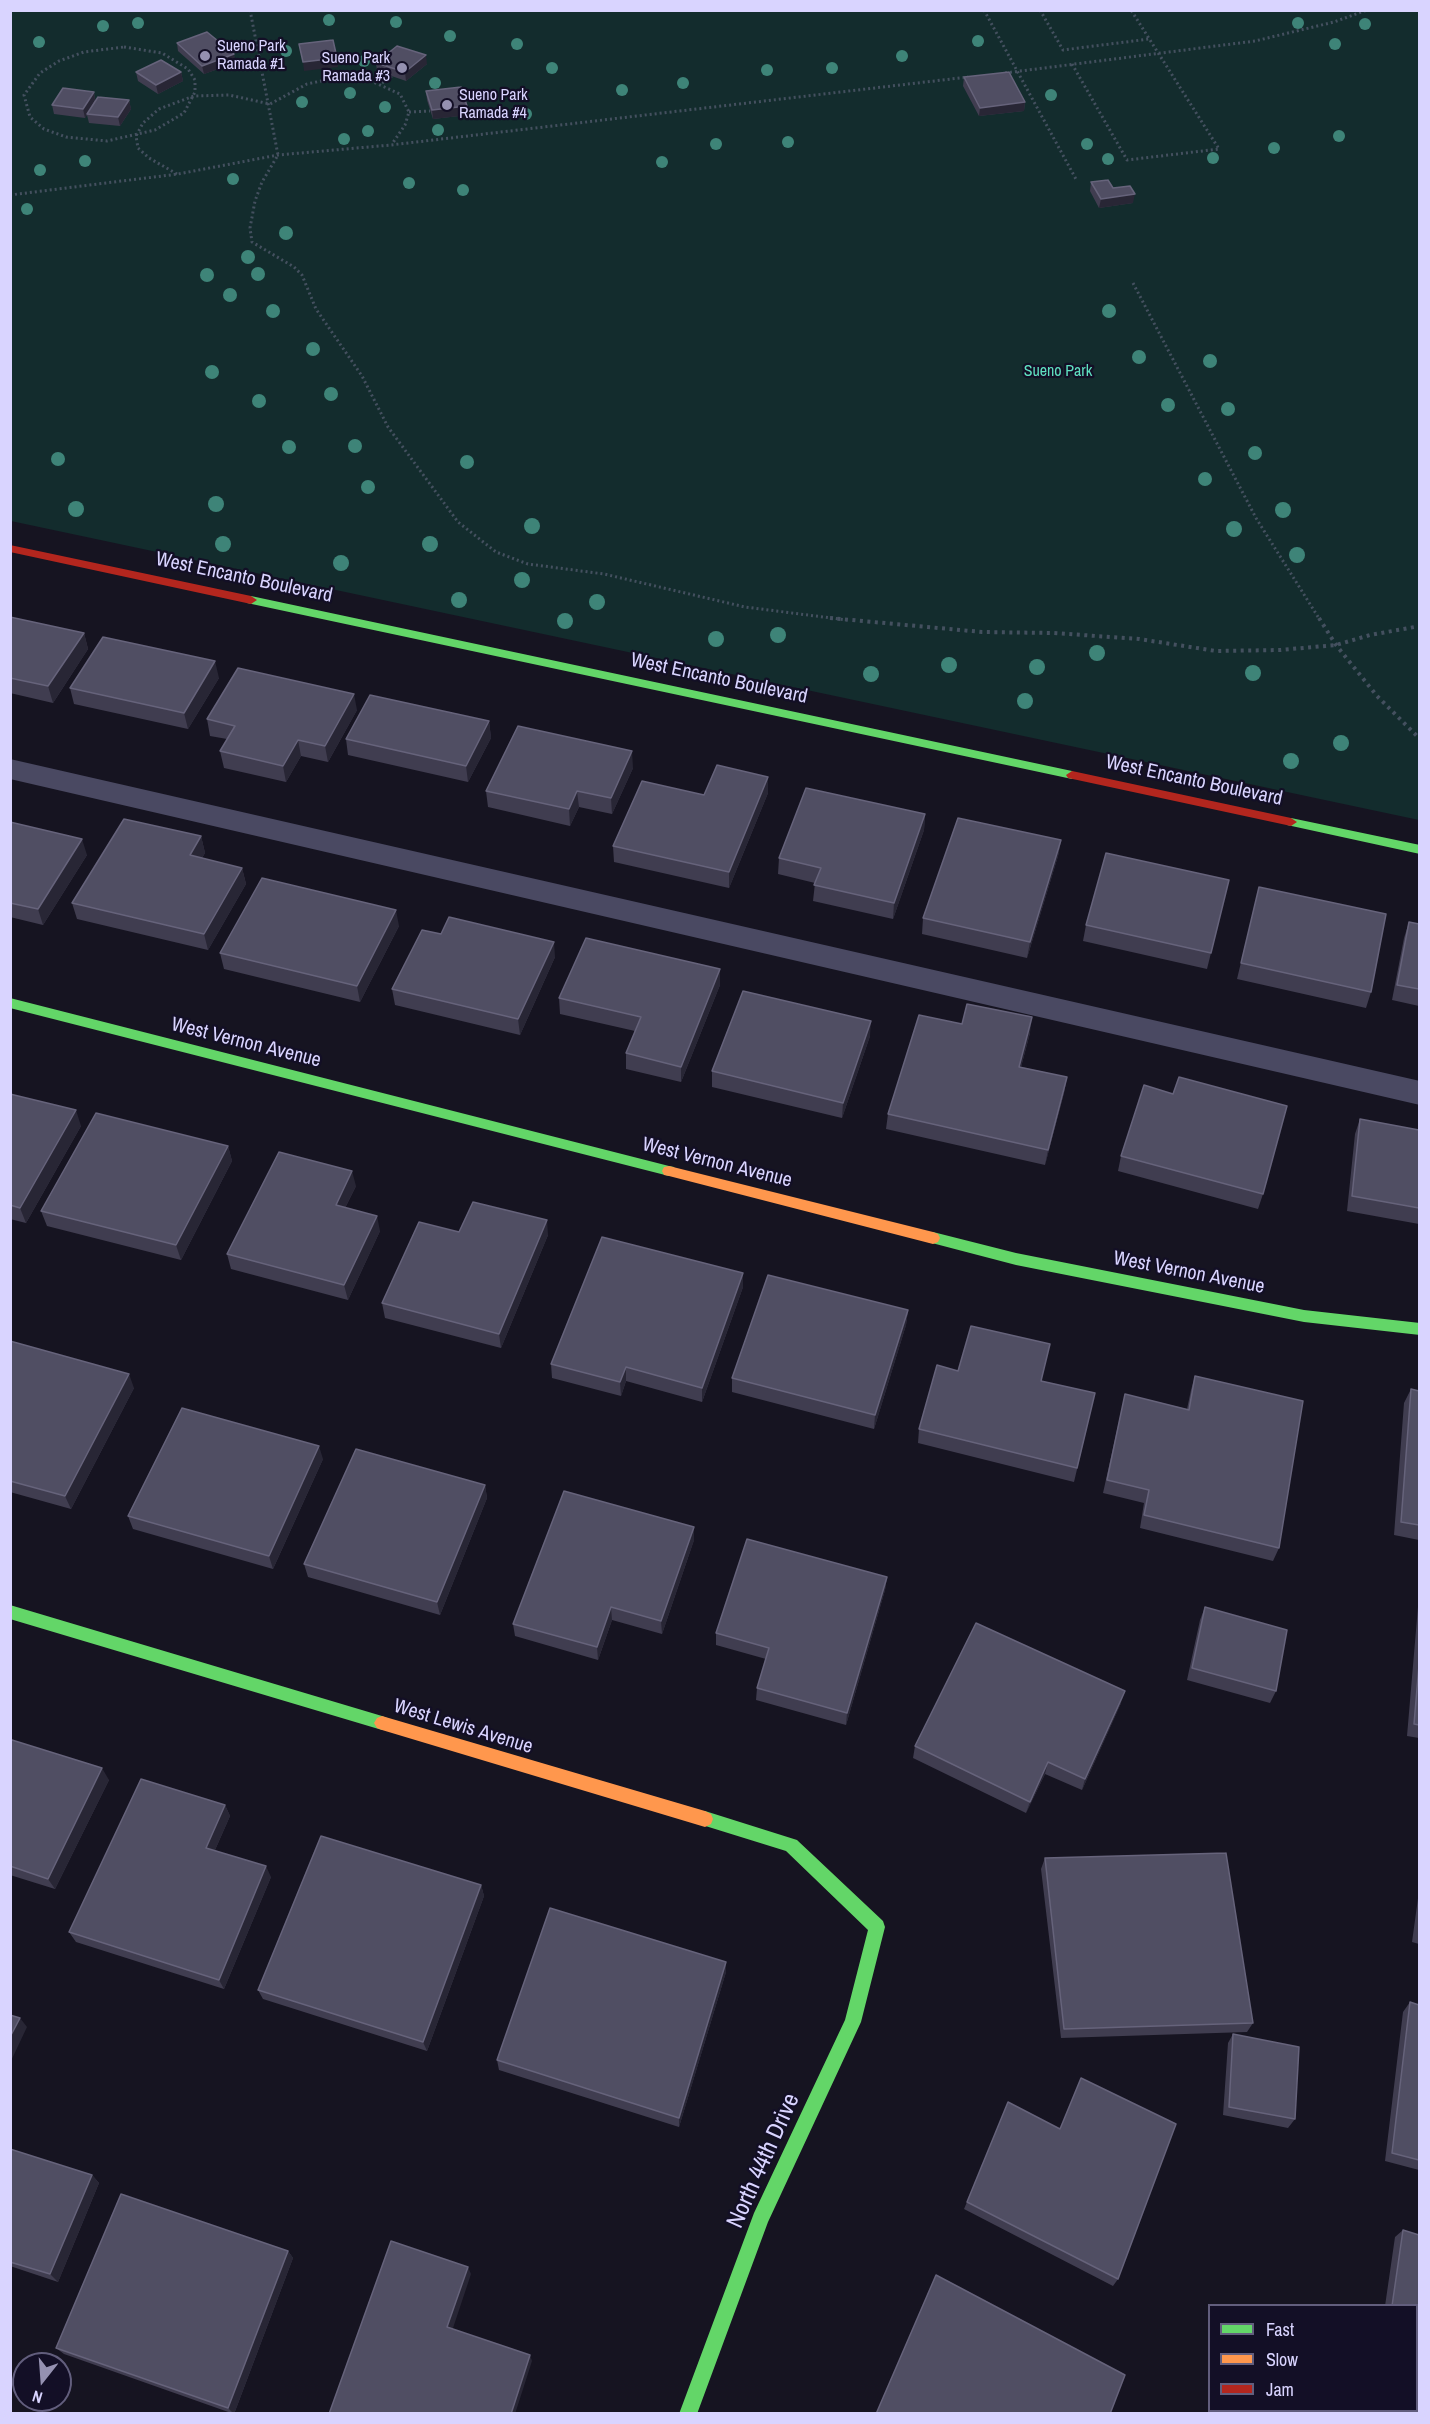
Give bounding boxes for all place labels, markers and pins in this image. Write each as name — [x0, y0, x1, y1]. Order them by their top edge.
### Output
place label: Sueno Park Ramada #1 — [217, 37, 286, 75]
marker: Sueno Park Ramada #1 — [198, 49, 212, 63]
place label: Sueno Park Ramada #3 — [321, 49, 390, 87]
marker: Sueno Park Ramada #3 — [395, 61, 409, 75]
place label: Sueno Park Ramada #4 — [459, 86, 528, 124]
marker: Sueno Park Ramada #4 — [440, 98, 454, 112]

